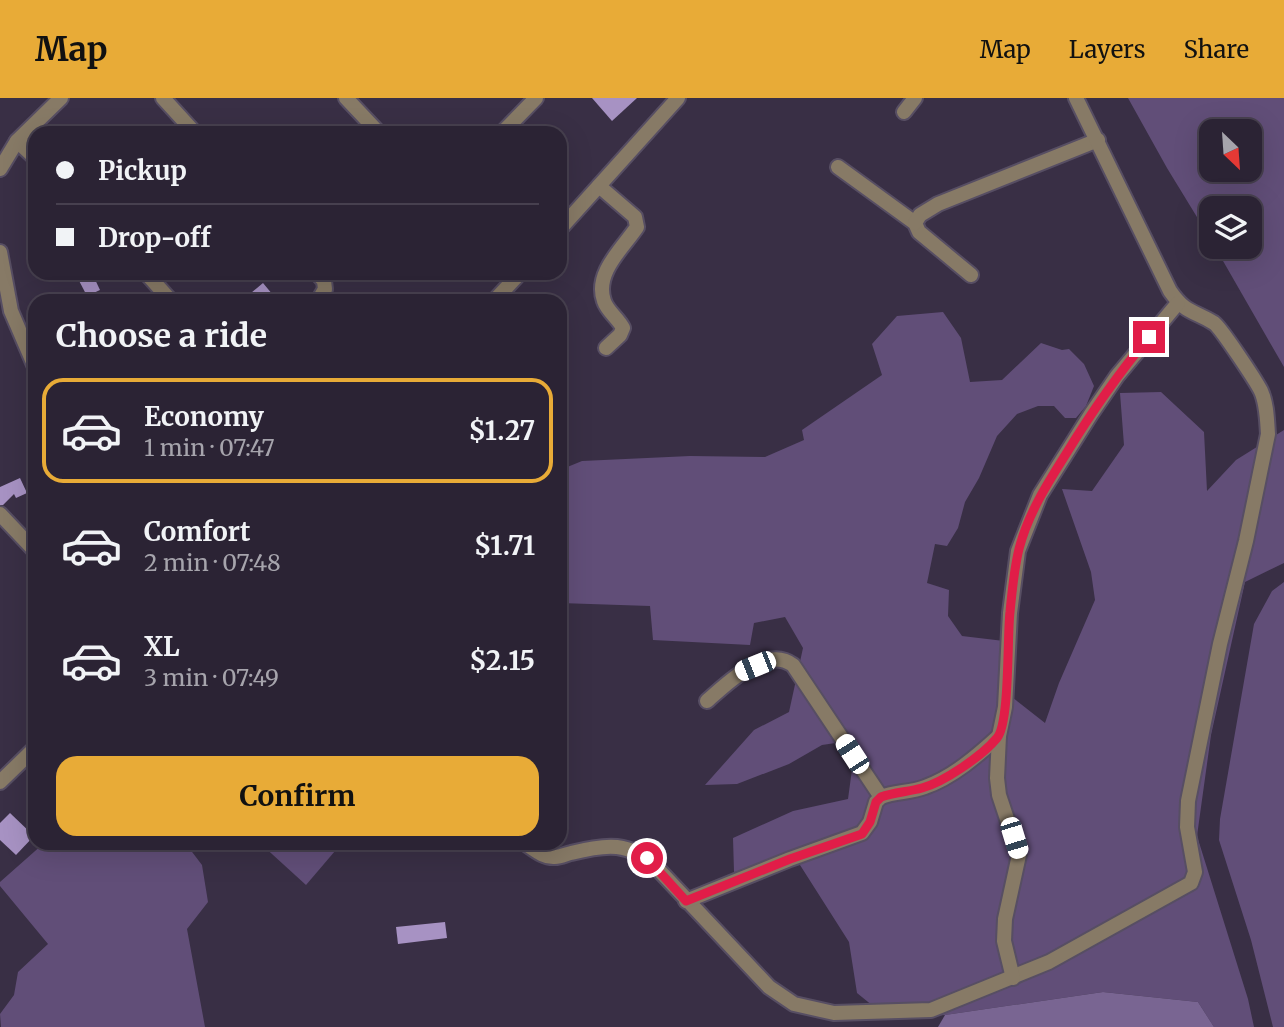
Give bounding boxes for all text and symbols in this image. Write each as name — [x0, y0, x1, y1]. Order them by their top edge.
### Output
text: Map — [35, 29, 108, 70]
text: Map — [980, 34, 1031, 65]
text: Layers — [1069, 34, 1145, 65]
text: Share — [1183, 34, 1249, 65]
north arrow — [1199, 119, 1262, 182]
map controls — [1199, 119, 1262, 259]
text: Pickup — [98, 154, 187, 187]
button: layers — [1199, 196, 1262, 259]
text: Drop-off — [98, 221, 211, 254]
text: Choose a ride — [56, 316, 267, 356]
route end — [1133, 321, 1165, 353]
icon: car — [60, 399, 123, 462]
text: Economy — [144, 400, 264, 433]
text: $1.27 — [469, 414, 535, 447]
text: 1 min · 07:47 — [144, 433, 275, 462]
icon: car — [60, 514, 123, 577]
text: Comfort — [144, 515, 250, 548]
text: $1.71 — [474, 529, 535, 562]
text: 2 min · 07:48 — [144, 548, 281, 577]
icon: car — [60, 629, 123, 692]
text: XL — [144, 630, 180, 663]
text: $2.15 — [469, 644, 535, 677]
car — [732, 648, 779, 684]
text: 3 min · 07:49 — [144, 663, 279, 692]
car — [832, 731, 873, 777]
button: Confirm — [56, 756, 539, 836]
car — [998, 815, 1031, 861]
route start — [631, 842, 663, 874]

